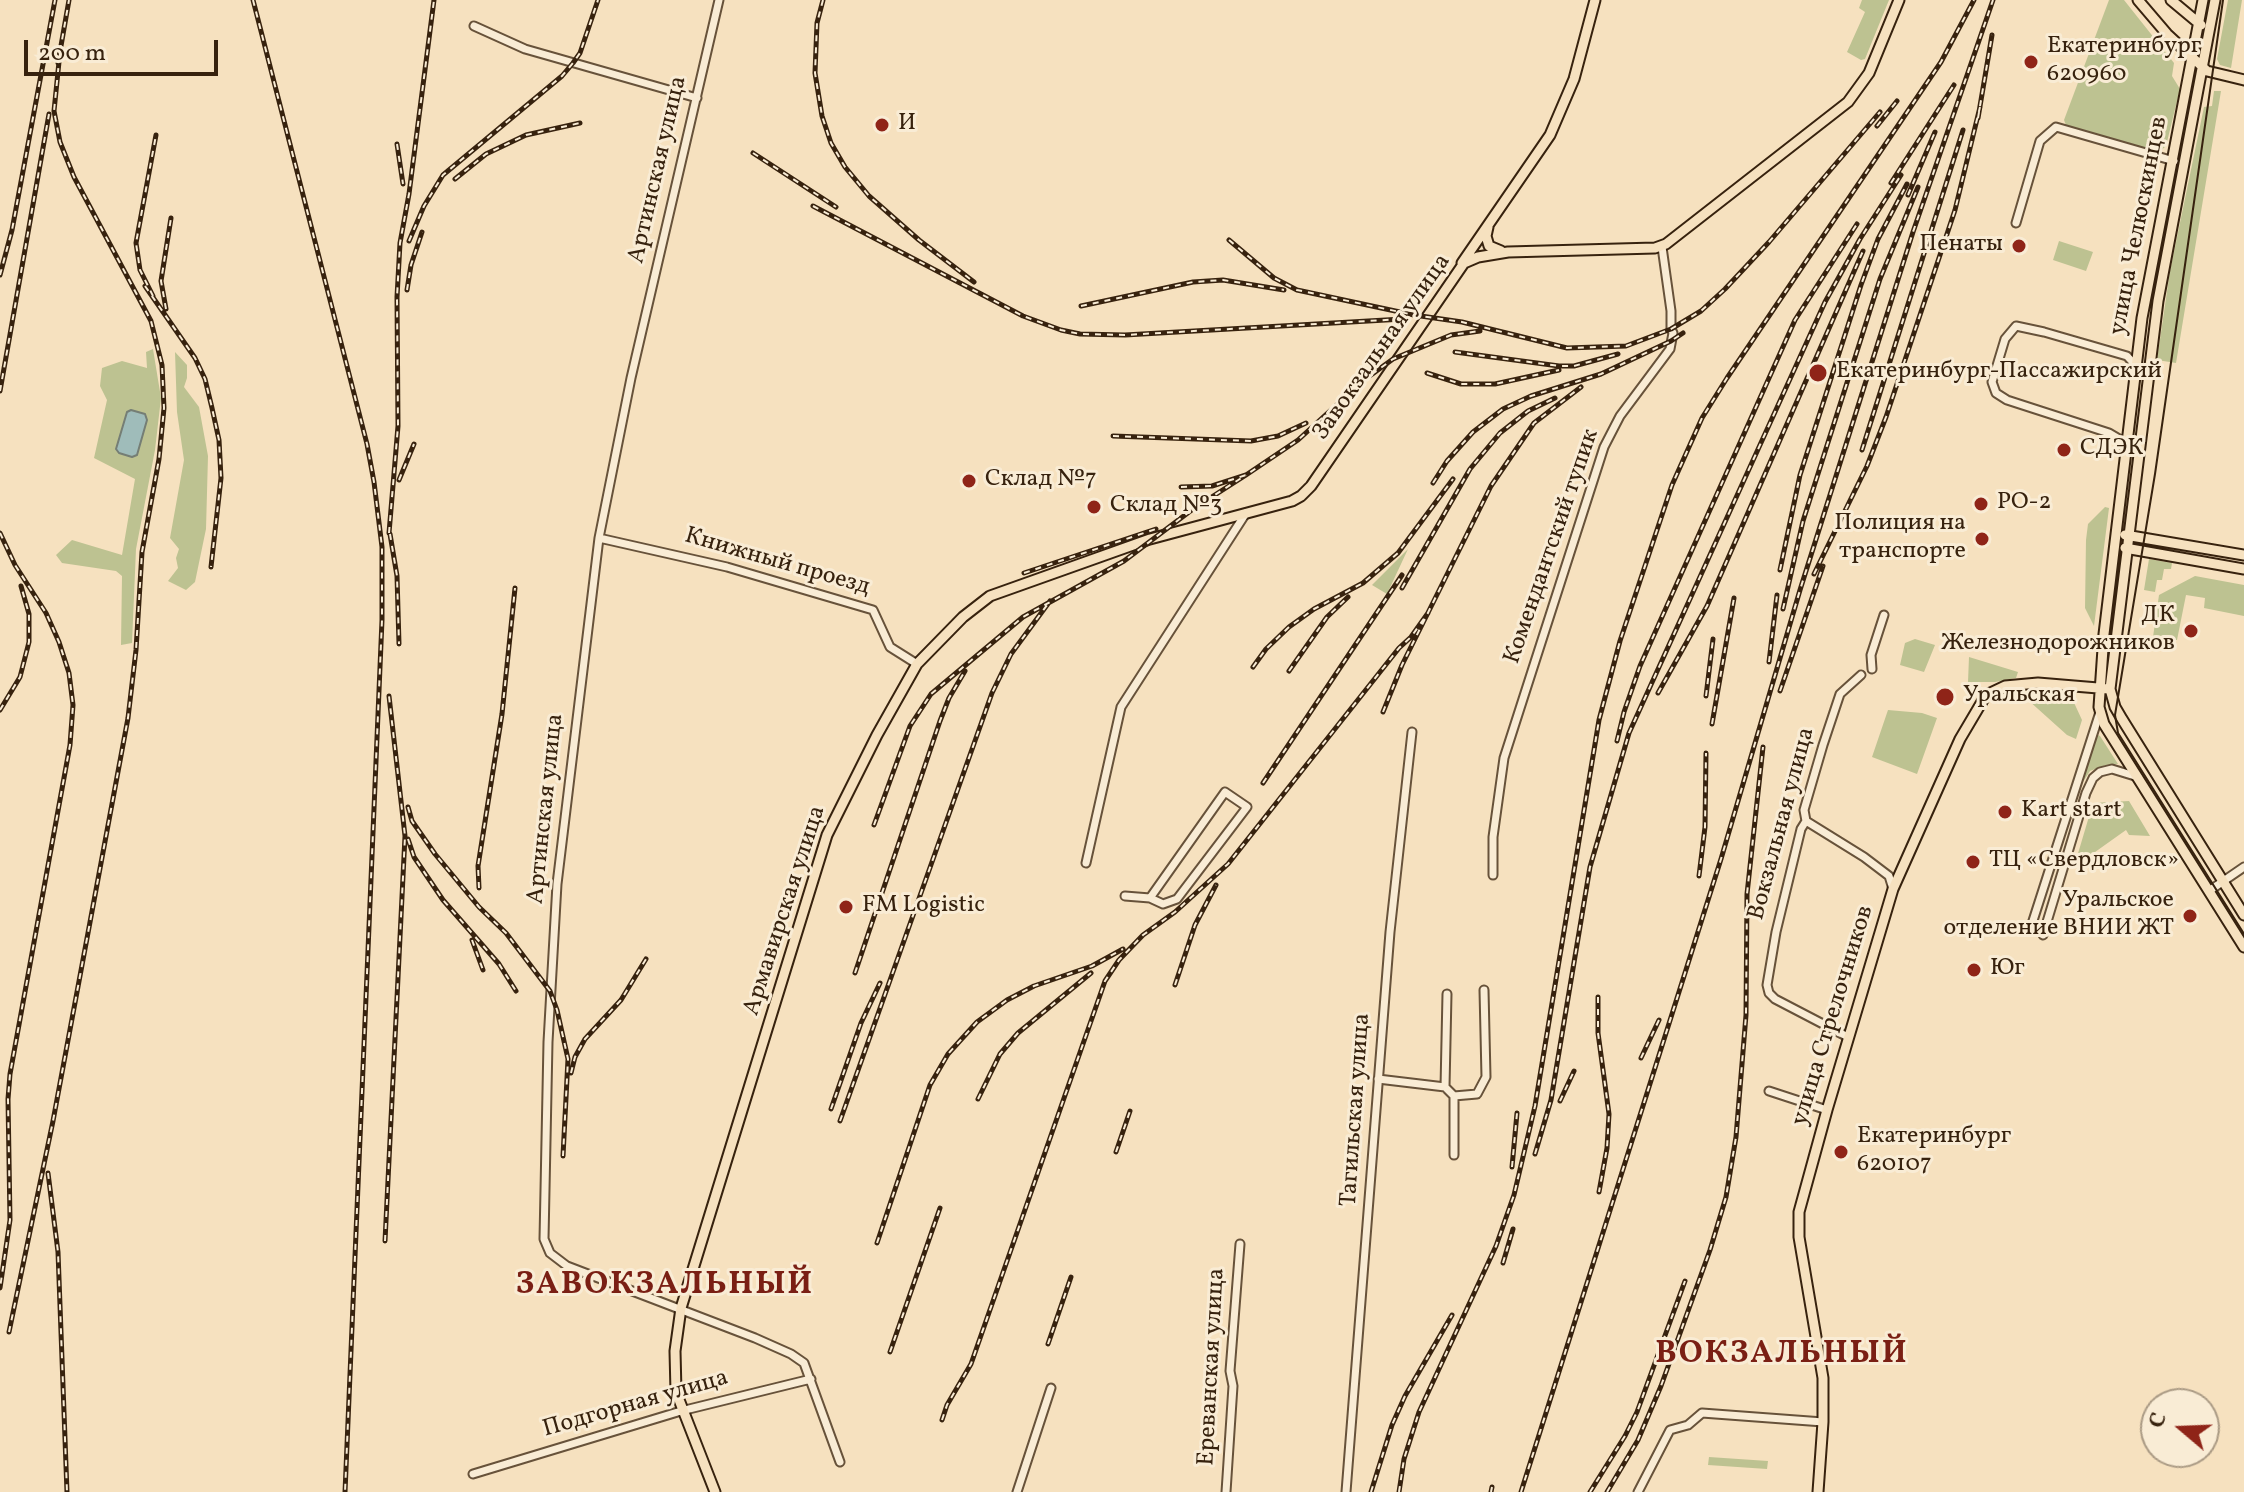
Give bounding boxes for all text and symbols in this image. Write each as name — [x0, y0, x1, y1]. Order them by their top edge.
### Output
scale bar — [28, 24, 222, 74]
place label: Екатеринбург 620960 — [2047, 34, 2201, 90]
text: 200 m — [38, 37, 106, 71]
marker: Екатеринбург 620960 — [2022, 53, 2040, 71]
street label: Артинская улица — [623, 74, 695, 266]
place label: И — [898, 111, 916, 139]
street label: улица Челюскинцев — [2105, 114, 2175, 338]
marker: И — [873, 116, 891, 134]
place label: Пенаты — [1919, 232, 2003, 260]
marker: Пенаты — [2010, 237, 2028, 255]
street label: Завокзальная улица — [1308, 249, 1458, 447]
place label: Екатеринбург-Пассажирский — [1836, 359, 2162, 387]
marker: Екатеринбург-Пассажирский — [1807, 362, 1829, 384]
street label: Комендантский тупик — [1499, 426, 1607, 668]
place label: СДЭК — [2080, 436, 2144, 464]
marker: СДЭК — [2055, 441, 2073, 459]
place label: Склад №7 — [985, 467, 1097, 495]
marker: Склад №7 — [960, 472, 978, 490]
place label: РО-2 — [1997, 490, 2051, 518]
place label: Склад №3 — [1110, 493, 1222, 521]
marker: РО-2 — [1972, 495, 1990, 513]
marker: Склад №3 — [1085, 498, 1103, 516]
place label: Полиция на транспорте — [1834, 511, 1966, 567]
street label: Книжный проезд — [681, 523, 873, 603]
marker: Полиция на транспорте — [1973, 530, 1991, 548]
place label: ДК Железнодорожников — [1941, 603, 2175, 659]
marker: ДК Железнодорожников — [2182, 622, 2200, 640]
place label: Уральская — [1963, 683, 2075, 711]
marker: Уральская — [1934, 686, 1956, 708]
street label: Артинская улица — [523, 712, 571, 906]
street label: Вокзальная улица — [1743, 725, 1823, 923]
place label: Kart start — [2021, 798, 2122, 826]
street label: Армавирская улица — [738, 803, 834, 1019]
marker: Kart start — [1996, 803, 2014, 821]
place label: ТЦ «Свердловск» — [1989, 848, 2179, 876]
marker: ТЦ «Свердловск» — [1964, 853, 1982, 871]
place label: Уральское отделение ВНИИ ЖТ — [1944, 888, 2174, 944]
place label: FM Logistic — [862, 893, 985, 921]
marker: FM Logistic — [837, 898, 855, 916]
street label: улица Стрелочников — [1787, 902, 1881, 1130]
marker: Уральское отделение ВНИИ ЖТ — [2181, 907, 2199, 925]
place label: Юг — [1990, 956, 2025, 984]
marker: Юг — [1965, 961, 1983, 979]
street label: Тагильская улица — [1336, 1012, 1378, 1208]
place label: Екатеринбург 620107 — [1857, 1124, 2011, 1180]
marker: Екатеринбург 620107 — [1832, 1143, 1850, 1161]
street label: Ереванская улица — [1193, 1267, 1233, 1467]
district label: ЗАВОКЗАЛЬНЫЙ — [516, 1268, 814, 1306]
district label: ВОКЗАЛЬНЫЙ — [1655, 1337, 1909, 1375]
street label: Подгорная улица — [540, 1365, 732, 1445]
north arrow — [2140, 1388, 2220, 1468]
text: С — [2142, 1409, 2176, 1432]

